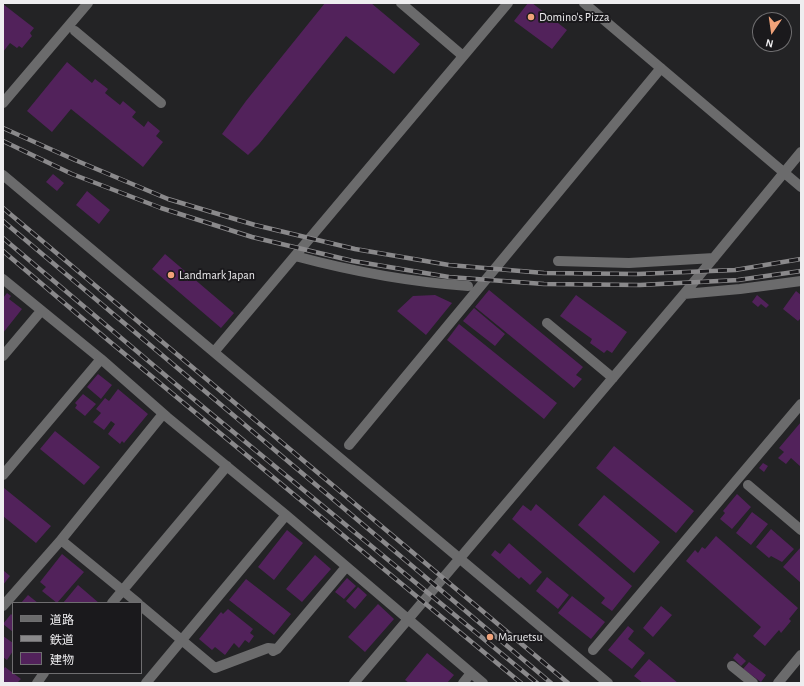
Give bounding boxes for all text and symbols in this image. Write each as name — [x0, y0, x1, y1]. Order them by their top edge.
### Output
place label: Domino's Pizza — [539, 10, 609, 24]
marker: Domino's Pizza — [526, 12, 536, 22]
north arrow — [752, 12, 792, 52]
text: N — [764, 37, 774, 49]
place label: Landmark Japan — [179, 268, 255, 282]
marker: Landmark Japan — [166, 270, 176, 280]
legend — [12, 602, 142, 674]
text: 道路 — [50, 614, 74, 626]
place label: Maruetsu — [498, 630, 543, 644]
marker: Maruetsu — [485, 632, 495, 642]
text: 鉄道 — [50, 634, 74, 646]
text: 建物 — [50, 654, 74, 666]

